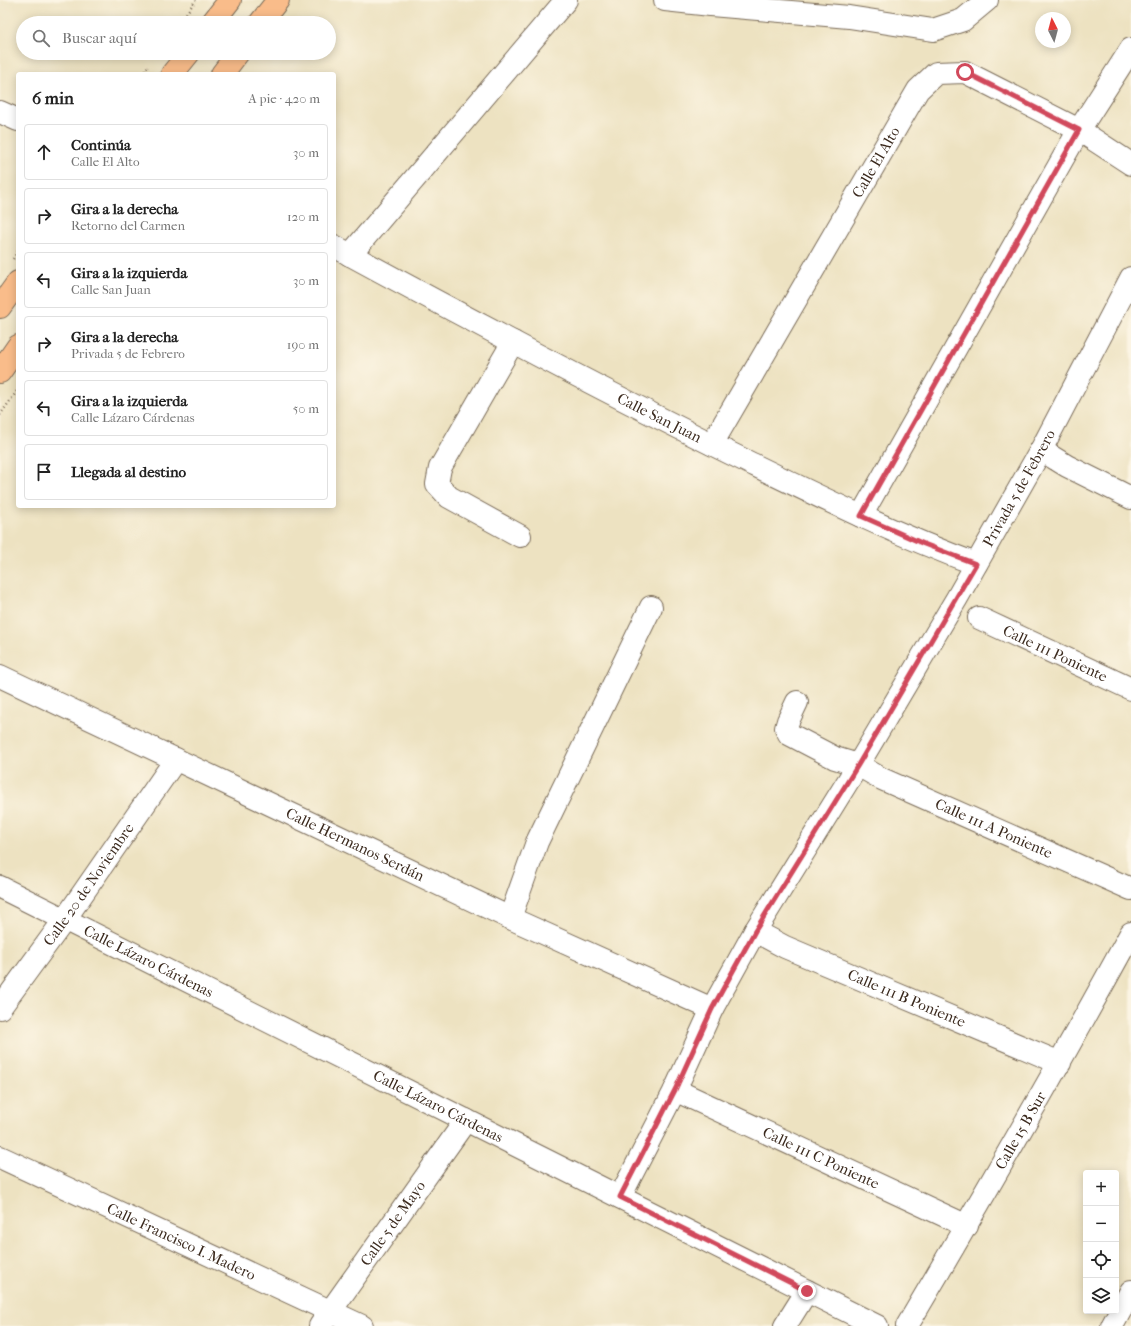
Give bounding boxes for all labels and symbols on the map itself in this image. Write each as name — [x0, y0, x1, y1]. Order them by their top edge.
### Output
north arrow — [1035, 12, 1071, 48]
route start — [956, 63, 974, 81]
street label: Calle El Alto — [848, 123, 904, 201]
street label: Calle San Juan — [614, 389, 705, 447]
street label: Privada 5 de Febrero — [979, 426, 1059, 550]
street label: Calle 111 Poniente — [1000, 621, 1111, 686]
street label: Calle 111 A Poniente — [932, 795, 1056, 862]
street label: Calle Hermanos Serdán — [283, 804, 427, 885]
street label: Calle 20 de Noviembre — [39, 819, 138, 949]
street label: Calle Lázaro Cárdenas — [81, 921, 217, 1001]
street label: Calle 111 B Poniente — [845, 965, 969, 1031]
street label: Calle Lázaro Cárdenas — [370, 1066, 506, 1147]
street label: Calle 15 B Sur — [991, 1088, 1050, 1173]
street label: Calle 111 C Poniente — [760, 1123, 883, 1193]
street label: Calle 5 de Mayo — [357, 1177, 429, 1269]
street label: Calle Francisco I. Madero — [104, 1199, 259, 1284]
route end — [798, 1282, 816, 1300]

